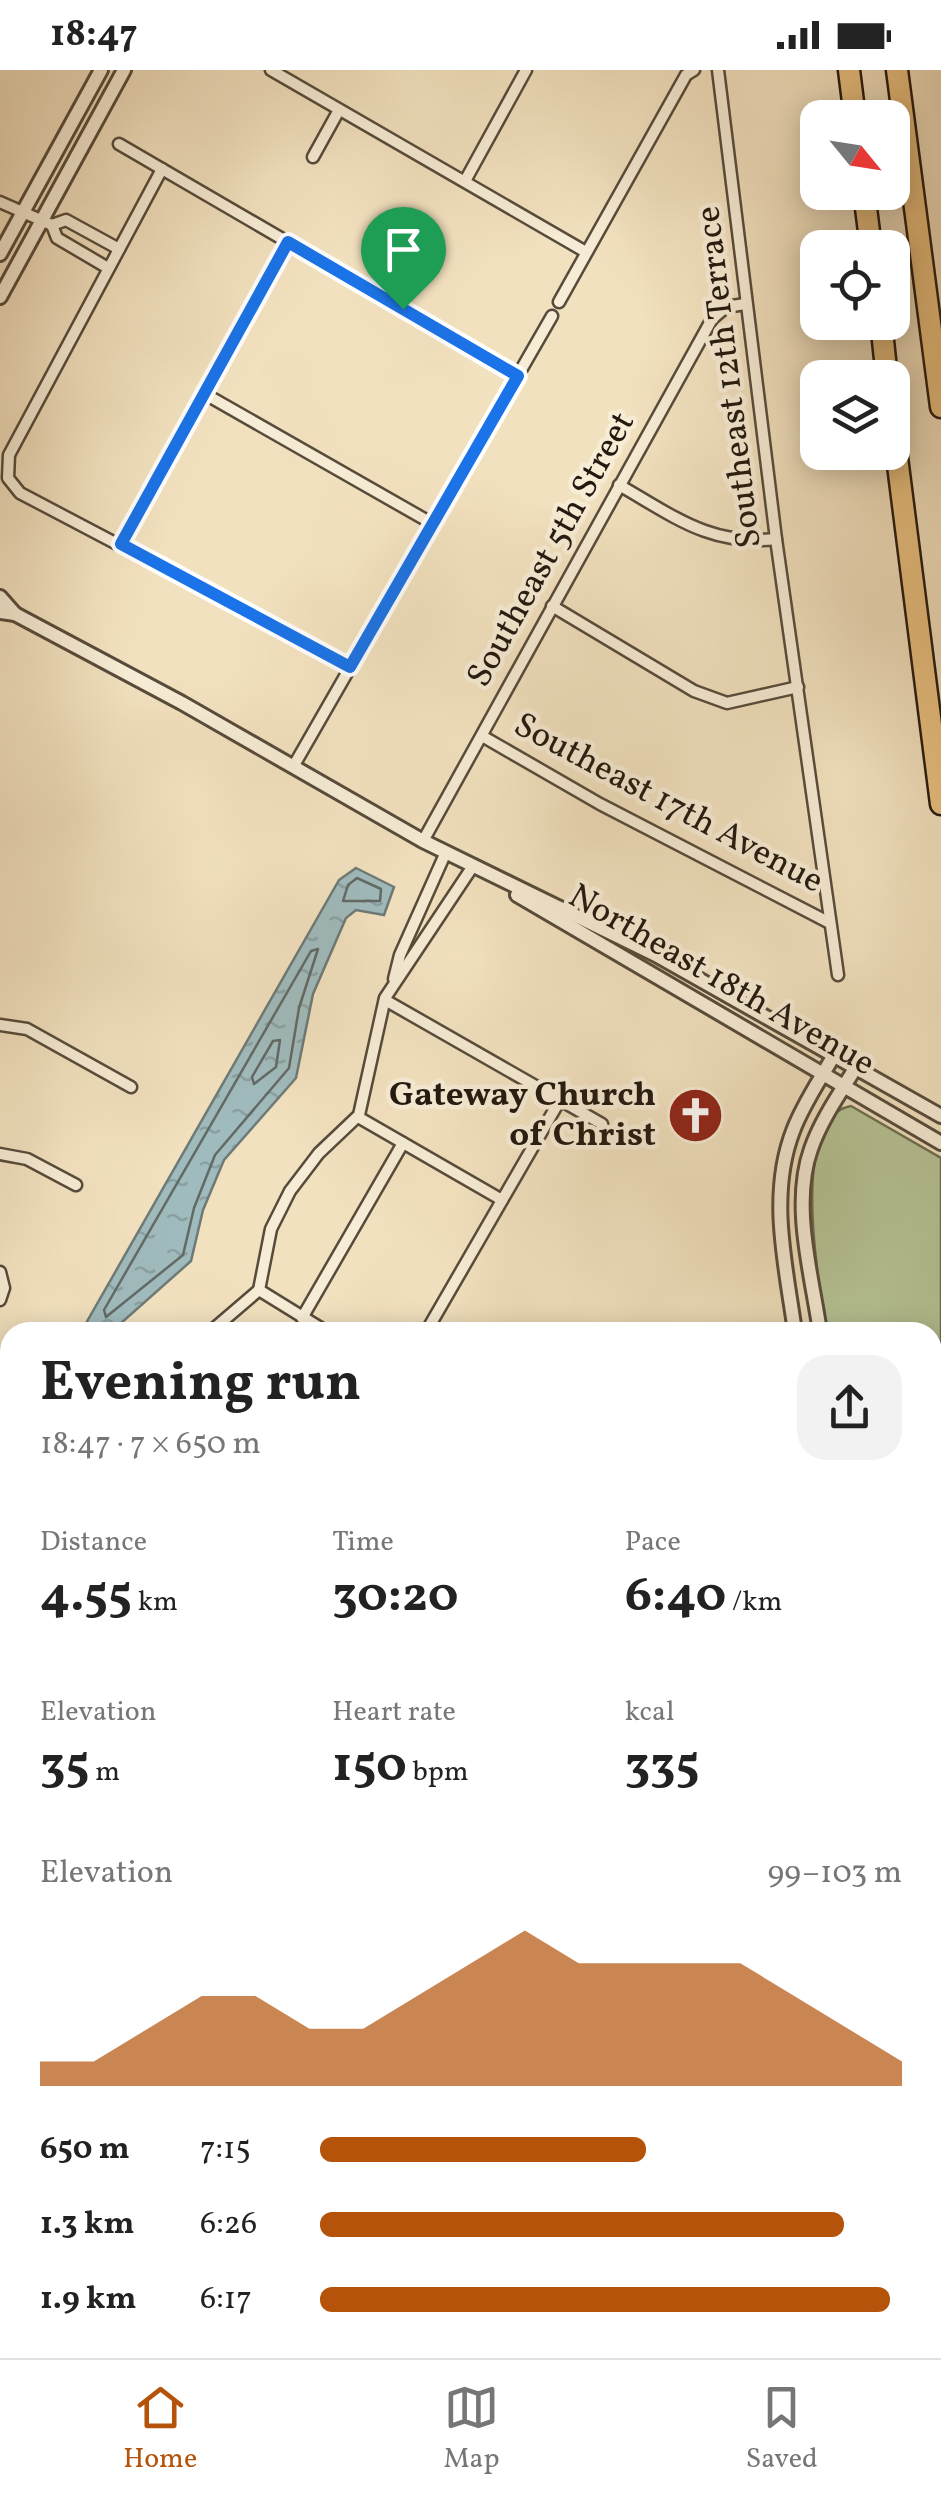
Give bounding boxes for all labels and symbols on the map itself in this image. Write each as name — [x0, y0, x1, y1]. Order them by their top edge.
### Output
north arrow — [800, 100, 910, 210]
street label: Southeast 12th Terrace — [685, 203, 775, 551]
pin — [361, 207, 446, 310]
street label: Southeast 5th Street — [456, 404, 648, 696]
street label: Southeast 17th Avenue — [505, 702, 831, 906]
street label: Northeast 18th Avenue — [559, 874, 883, 1088]
place label: Gateway Church of Christ — [389, 1072, 656, 1160]
church icon: Gateway Church of Christ — [665, 1086, 725, 1146]

